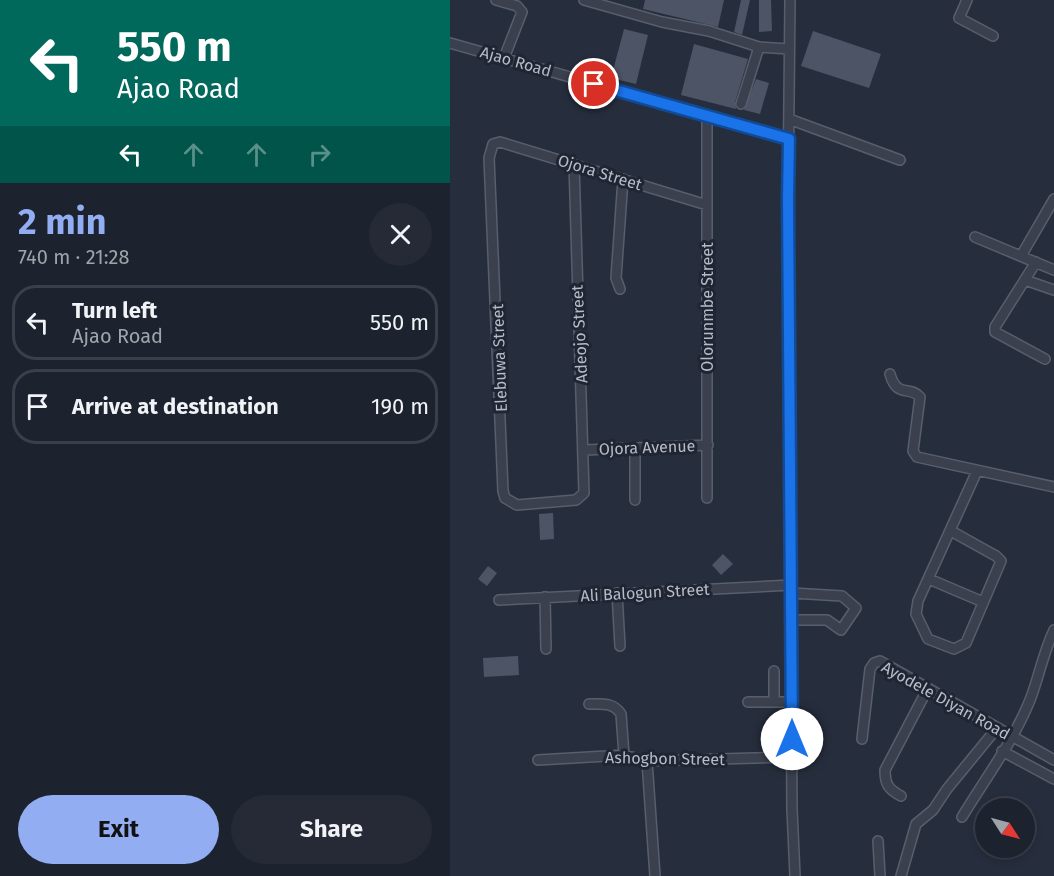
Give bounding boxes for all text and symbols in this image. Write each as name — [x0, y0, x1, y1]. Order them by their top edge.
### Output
text: 550 m — [117, 22, 232, 72]
icon: left — [18, 24, 96, 102]
street label: Ajao Road — [478, 42, 553, 81]
pin — [568, 58, 619, 109]
icon: arrive — [577, 67, 610, 100]
text: Ajao Road — [117, 73, 240, 105]
icon: left — [114, 138, 147, 171]
icon: ahead — [177, 138, 210, 171]
icon: ahead — [240, 138, 273, 171]
icon: right — [303, 138, 336, 171]
street label: Ojora Street — [556, 151, 644, 194]
text: 2 min — [18, 200, 107, 244]
button: close — [369, 203, 432, 266]
street label: Olorunmbe Street — [698, 242, 717, 372]
text: 740 m · 21:28 — [18, 245, 130, 269]
street label: Adeojo Street — [567, 284, 592, 384]
text: Turn left — [72, 297, 157, 324]
street label: Elebuwa Street — [488, 303, 511, 412]
icon: left — [21, 306, 54, 339]
text: 550 m — [370, 309, 429, 336]
text: Ajao Road — [72, 324, 163, 348]
icon: arrive — [21, 390, 54, 423]
text: Arrive at destination — [72, 393, 279, 420]
text: 190 m — [371, 393, 429, 420]
street label: Ojora Avenue — [598, 436, 696, 459]
street label: Ali Balogun Street — [580, 580, 710, 605]
street label: Ayodele Diyan Road — [878, 657, 1013, 744]
position arrow — [760, 707, 824, 771]
street label: Ashogbon Street — [605, 748, 725, 769]
button: Exit — [18, 795, 219, 864]
button: Share — [231, 795, 432, 864]
north arrow — [975, 798, 1035, 858]
map controls — [975, 798, 1035, 858]

